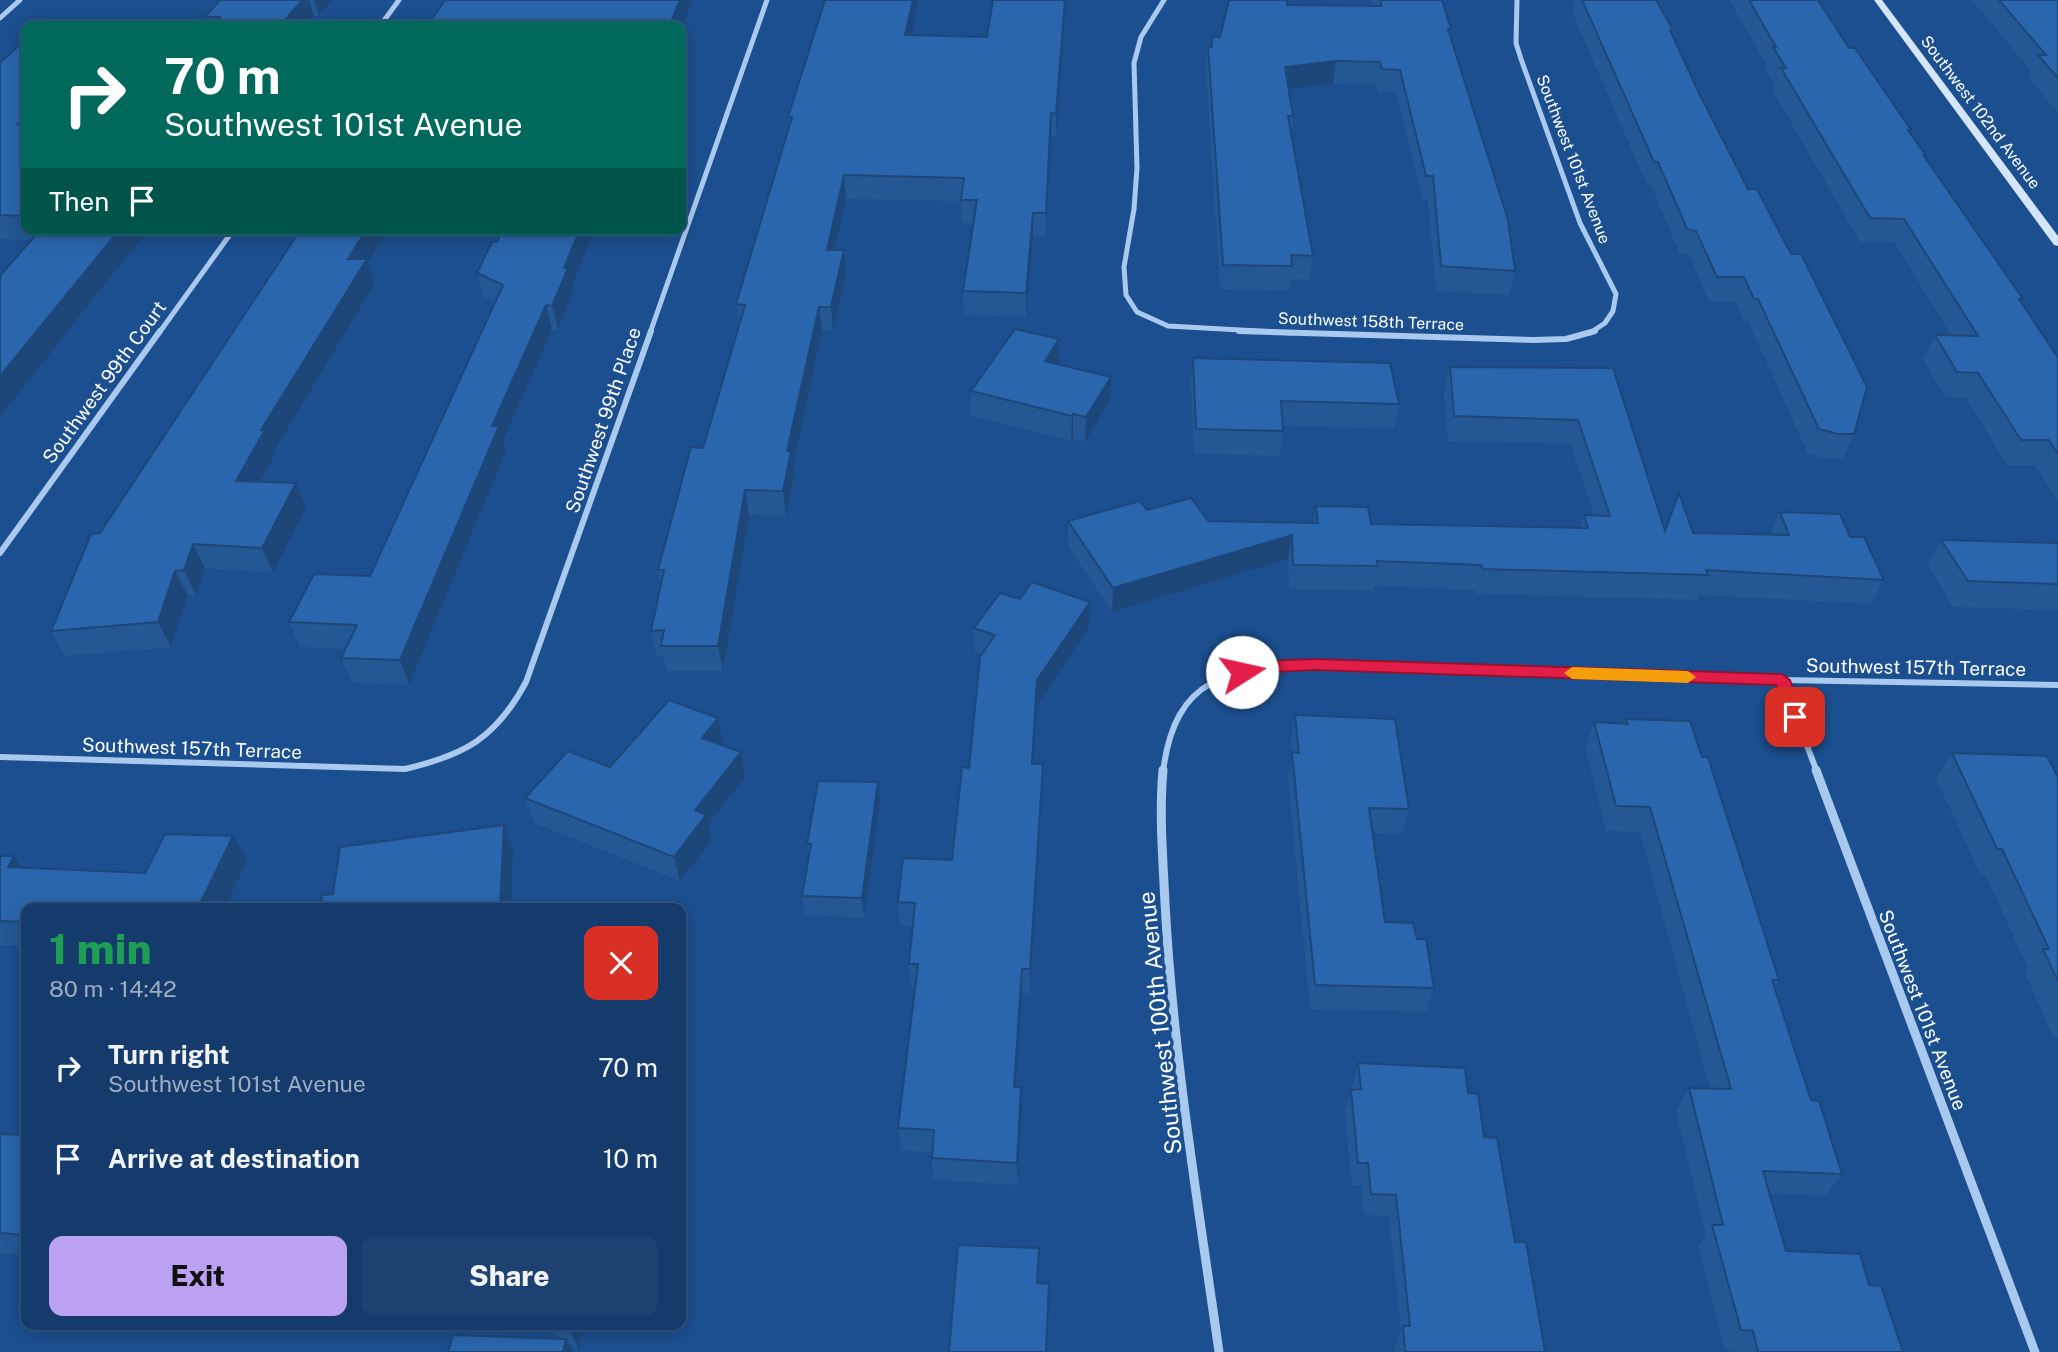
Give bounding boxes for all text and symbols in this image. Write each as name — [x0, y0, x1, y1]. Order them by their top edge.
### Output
street label: Southwest 102nd Avenue — [1917, 32, 2044, 193]
text: 70 m — [164, 47, 281, 105]
icon: right — [49, 49, 140, 140]
street label: Southwest 101st Avenue — [1533, 72, 1615, 246]
text: Southwest 101st Avenue — [164, 106, 523, 143]
icon: arrive — [123, 182, 161, 220]
text: Then — [49, 186, 109, 217]
street label: Southwest 99th Court — [38, 297, 170, 467]
street label: Southwest 158th Terrace — [1278, 309, 1464, 334]
street label: Southwest 99th Place — [561, 324, 645, 516]
position arrow — [1205, 635, 1279, 709]
street label: Southwest 157th Terrace — [1806, 654, 2026, 680]
pin — [1765, 687, 1825, 747]
icon: arrive — [1776, 698, 1814, 736]
street label: Southwest 157th Terrace — [82, 733, 302, 763]
street label: Southwest 100th Avenue — [1132, 890, 1187, 1156]
street label: Southwest 101st Avenue — [1875, 907, 1971, 1113]
text: 1 min — [49, 924, 152, 973]
button: close — [584, 926, 658, 1000]
text: 80 m · 14:42 — [49, 975, 177, 1002]
text: Turn right — [108, 1039, 230, 1070]
icon: right — [49, 1049, 87, 1087]
text: 70 m — [598, 1052, 658, 1083]
text: Southwest 101st Avenue — [108, 1070, 366, 1097]
icon: arrive — [49, 1140, 87, 1178]
text: Arrive at destination — [108, 1143, 360, 1174]
text: 10 m — [603, 1143, 658, 1174]
button: Exit — [49, 1236, 347, 1316]
button: Share — [361, 1236, 658, 1316]

